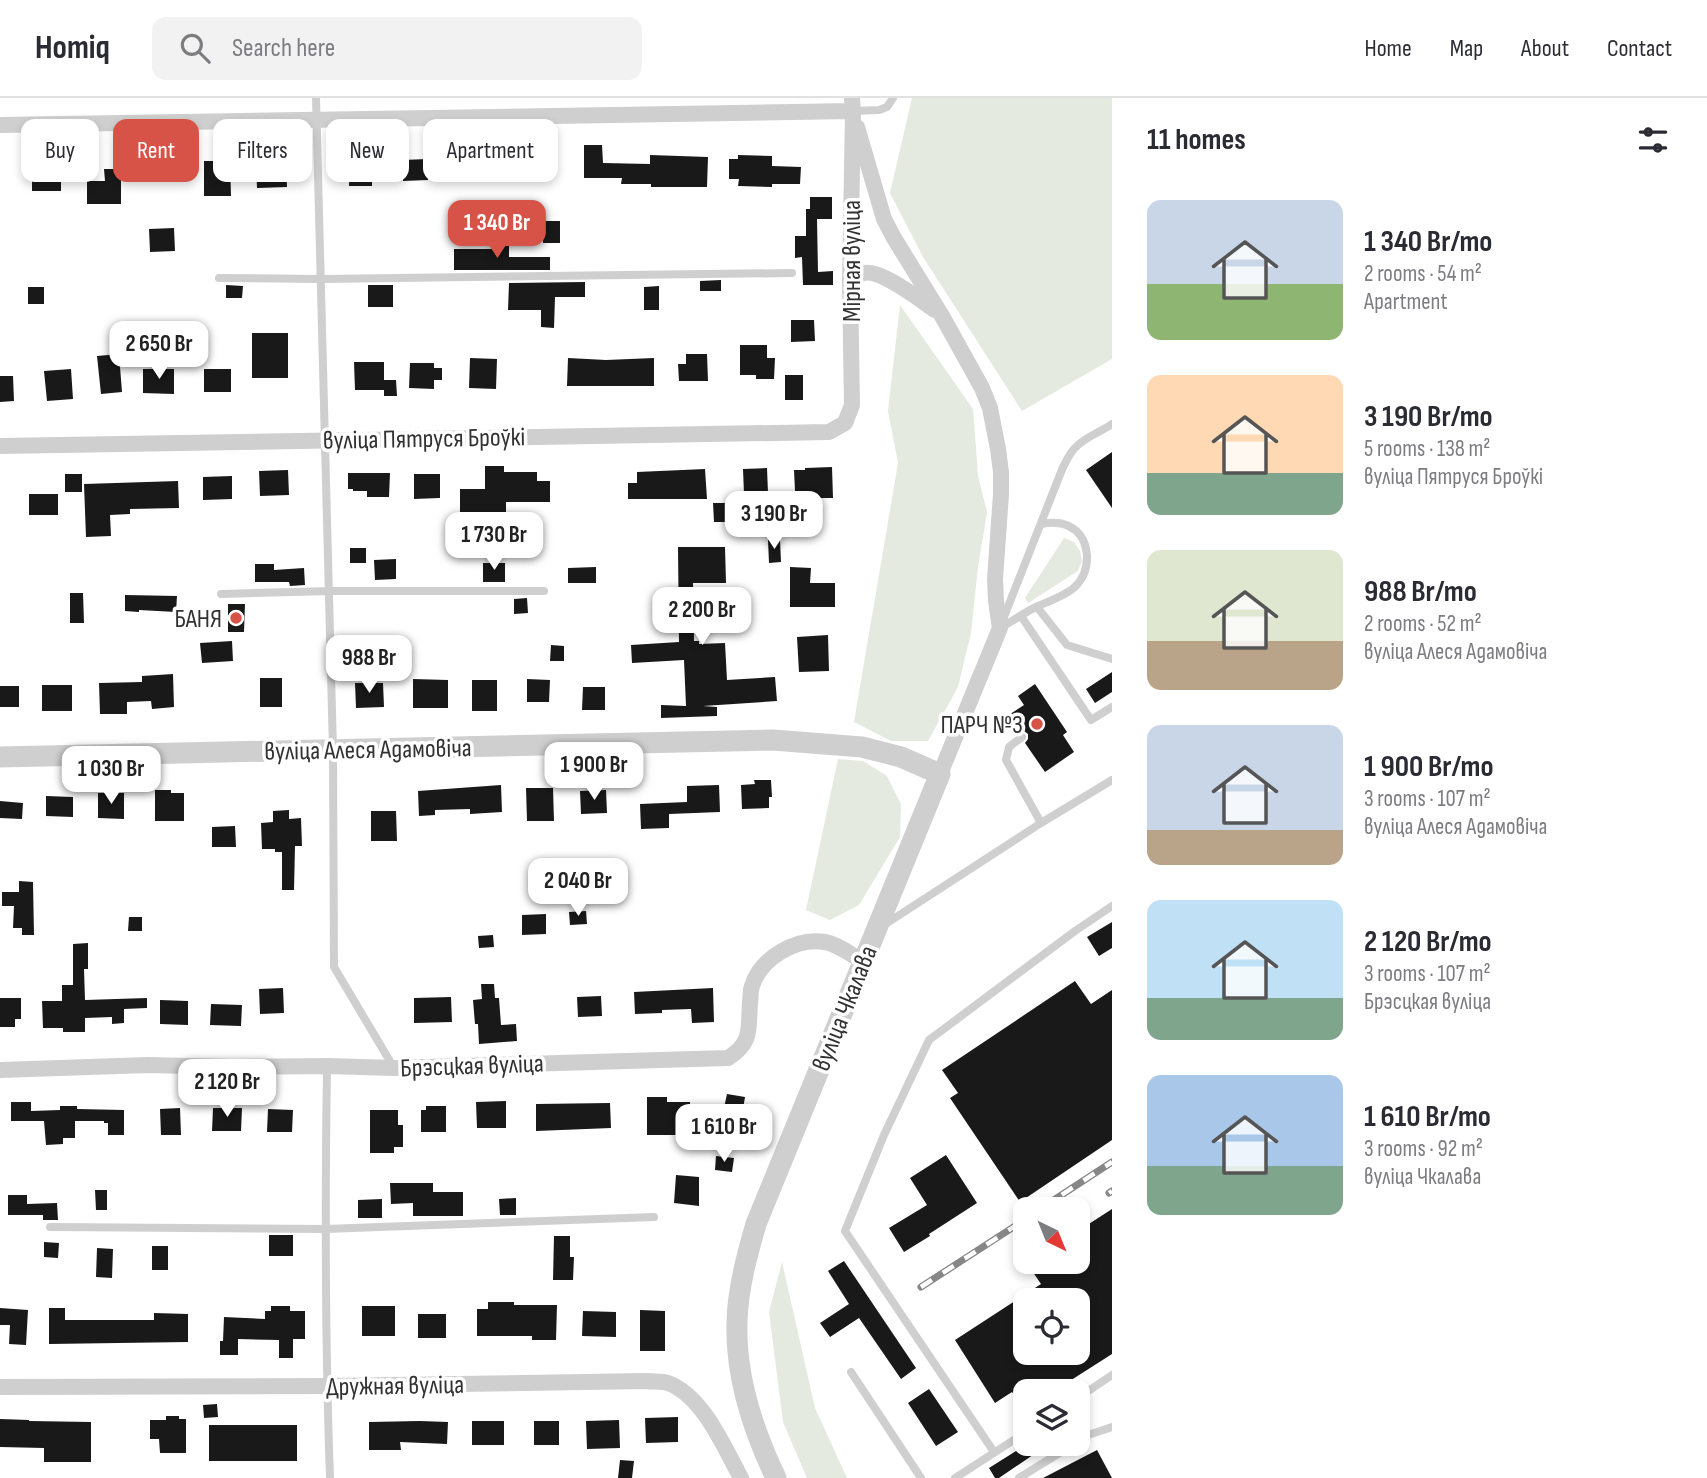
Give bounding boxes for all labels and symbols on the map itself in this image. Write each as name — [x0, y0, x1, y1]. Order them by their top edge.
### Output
pin: 1 340 Br — [425, 200, 569, 260]
street label: Мірная вуліца — [837, 200, 868, 322]
pin: 2 650 Br — [87, 322, 231, 381]
street label: вуліца Пятруся Броўкі — [323, 422, 526, 457]
pin: 3 190 Br — [702, 491, 846, 551]
pin: 1 730 Br — [422, 512, 566, 572]
pin: 2 200 Br — [630, 588, 774, 647]
place label: БАНЯ — [174, 604, 222, 635]
marker: БАНЯ — [228, 610, 244, 626]
pin: 988 Br — [312, 636, 426, 695]
place label: ПАРЧ №3 — [941, 710, 1023, 741]
marker: ПАРЧ №3 — [1029, 716, 1045, 732]
street label: вуліца Алеся Адамовіча — [264, 733, 472, 768]
pin: 1 900 Br — [522, 742, 666, 802]
pin: 1 030 Br — [39, 746, 183, 806]
pin: 2 040 Br — [506, 858, 650, 918]
street label: вуліца Чкалава — [806, 941, 885, 1076]
street label: Брэсцкая вуліца — [400, 1049, 544, 1084]
pin: 2 120 Br — [155, 1060, 299, 1119]
pin: 1 610 Br — [652, 1104, 796, 1164]
north arrow — [1013, 1197, 1090, 1274]
street label: Дружная вуліца — [326, 1370, 464, 1403]

